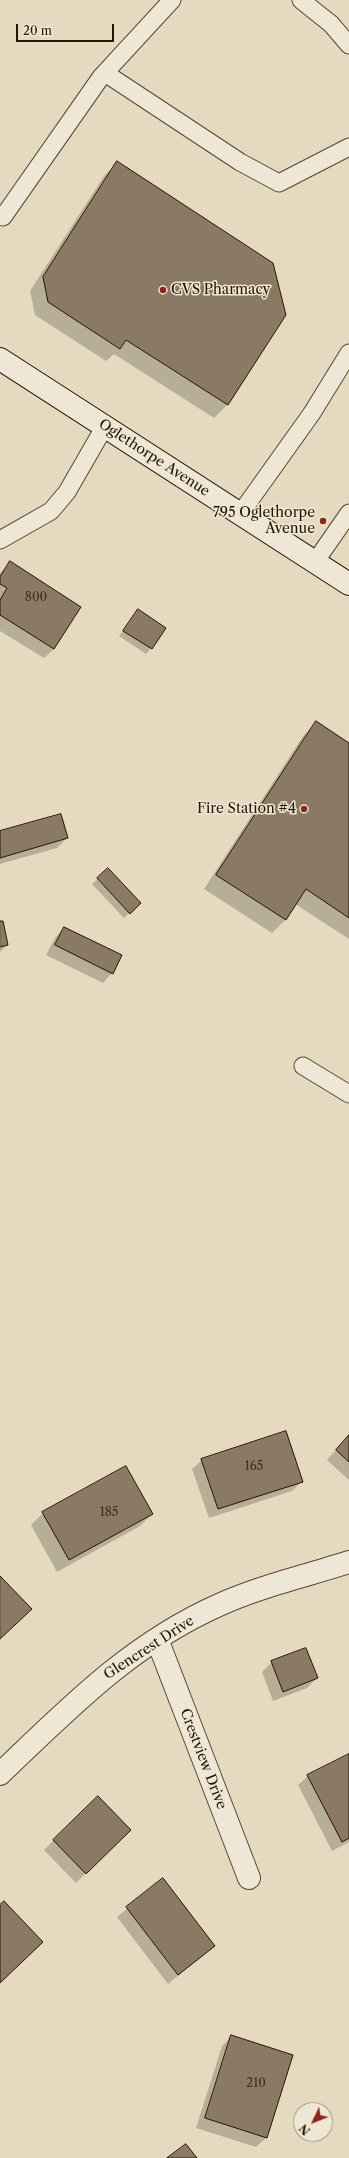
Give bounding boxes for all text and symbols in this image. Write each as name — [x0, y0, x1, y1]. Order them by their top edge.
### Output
scale bar — [18, 16, 116, 42]
text: 20 m — [23, 23, 52, 38]
place label: CVS Pharmacy — [171, 282, 270, 298]
marker: CVS Pharmacy — [158, 285, 168, 295]
street label: Oglethorpe Avenue — [95, 416, 213, 500]
place label: 795 Oglethorpe Avenue — [213, 505, 315, 538]
marker: 795 Oglethorpe Avenue — [318, 516, 328, 526]
house number: 800 — [25, 591, 47, 605]
place label: Fire Station #4 — [197, 801, 296, 817]
marker: Fire Station #4 — [299, 804, 309, 814]
house number: 165 — [245, 1460, 263, 1474]
house number: 185 — [100, 1506, 118, 1520]
street label: Glencrest Drive — [101, 1613, 197, 1683]
street label: Crestview Drive — [176, 1706, 230, 1812]
house number: 210 — [246, 2077, 266, 2091]
north arrow — [293, 2102, 333, 2142]
text: N — [297, 2121, 313, 2138]

